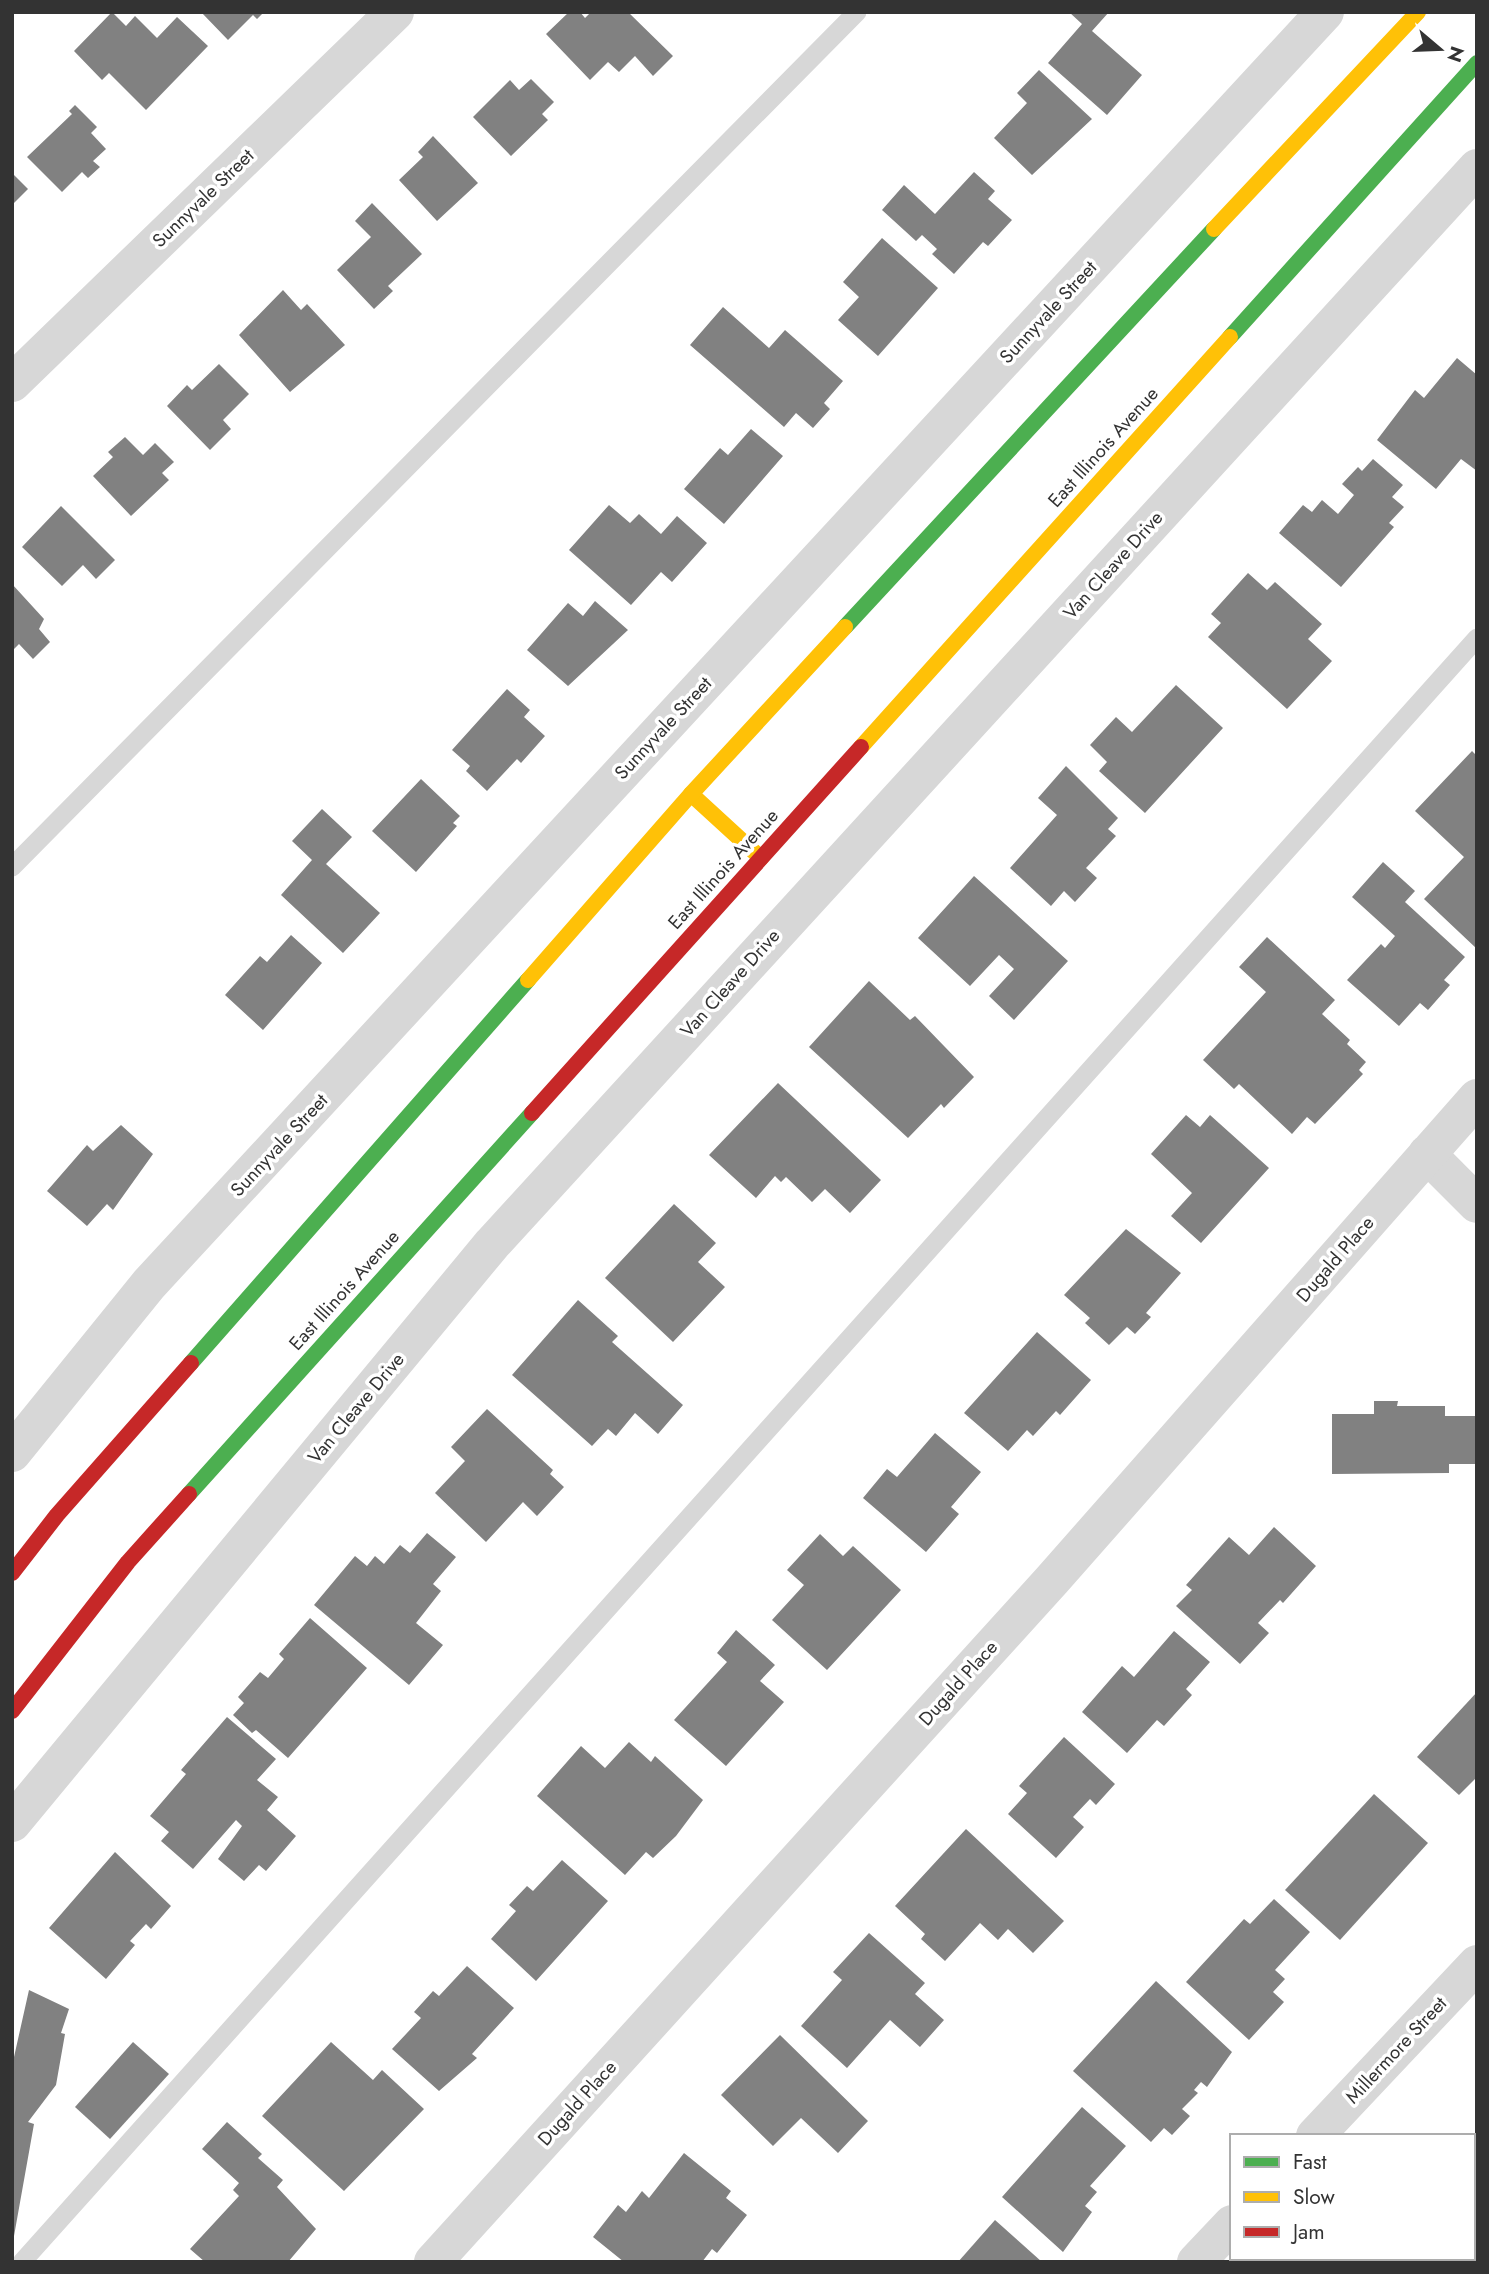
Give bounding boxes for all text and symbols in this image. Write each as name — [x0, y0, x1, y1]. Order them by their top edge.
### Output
north arrow — [1405, 14, 1475, 84]
text: N — [1440, 43, 1471, 66]
street label: Sunnyvale Street — [146, 142, 260, 254]
street label: Sunnyvale Street — [993, 254, 1103, 369]
street label: East Illinois Avenue — [1042, 381, 1165, 513]
street label: Van Cleave Drive — [1057, 505, 1169, 625]
street label: Sunnyvale Street — [608, 670, 718, 785]
street label: East Illinois Avenue — [662, 803, 785, 935]
street label: Van Cleave Drive — [674, 923, 786, 1043]
street label: Sunnyvale Street — [224, 1087, 334, 1202]
street label: Dugald Place — [1290, 1210, 1380, 1308]
street label: East Illinois Avenue — [283, 1224, 406, 1356]
street label: Van Cleave Drive — [301, 1347, 411, 1469]
street label: Dugald Place — [912, 1634, 1004, 1732]
street label: Millermore Street — [1339, 1990, 1453, 2110]
street label: Dugald Place — [531, 2054, 623, 2152]
legend — [1230, 2134, 1475, 2260]
text: Fast — [1293, 2147, 1326, 2177]
text: Slow — [1293, 2182, 1335, 2212]
text: Jam — [1290, 2217, 1325, 2247]

